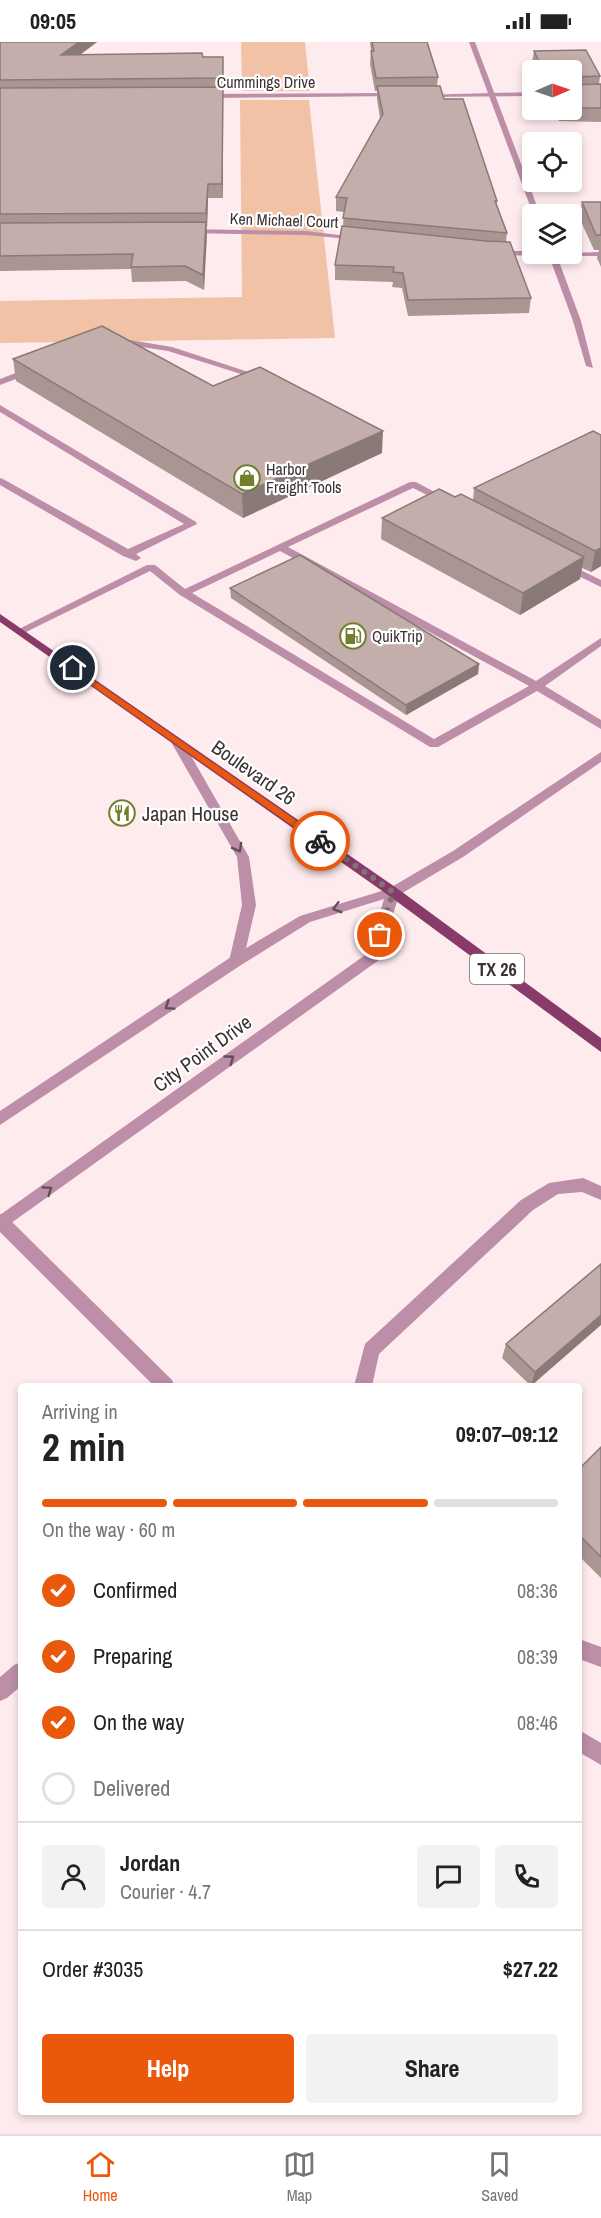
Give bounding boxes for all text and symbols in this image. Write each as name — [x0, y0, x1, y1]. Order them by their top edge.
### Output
text: 09:05 — [30, 6, 76, 36]
north arrow — [522, 60, 582, 120]
map controls — [522, 60, 582, 264]
street label: Cummings Drive — [217, 71, 315, 93]
button: locate — [522, 132, 582, 192]
button: layers — [522, 204, 582, 264]
street label: Ken Michael Court — [229, 207, 339, 233]
place label: Harbor Freight Tools — [266, 458, 342, 498]
shop icon: Harbor Freight Tools — [232, 463, 262, 493]
fuel station icon: QuikTrip — [338, 621, 368, 651]
place label: QuikTrip — [372, 625, 423, 647]
pin — [47, 642, 98, 693]
icon: home — [56, 651, 89, 684]
street label: Boulevard 26 — [207, 733, 301, 811]
restaurant icon: Japan House — [107, 798, 137, 828]
place label: Japan House — [142, 800, 239, 827]
courier — [290, 811, 350, 871]
icon: bike — [304, 825, 337, 858]
one-way arrow — [231, 841, 242, 852]
one-way arrow — [332, 901, 343, 913]
pin — [354, 909, 405, 960]
icon: bag — [363, 918, 396, 951]
road number: TX 26 — [470, 954, 524, 984]
one-way arrow — [165, 999, 176, 1010]
street label: City Point Drive — [147, 1008, 257, 1098]
one-way arrow — [224, 1055, 235, 1066]
one-way arrow — [41, 1186, 52, 1197]
text: Arriving in — [42, 1398, 118, 1425]
text: 09:07–09:12 — [456, 1419, 558, 1449]
text: 2 min — [42, 1421, 126, 1473]
text: On the way · 60 m — [42, 1516, 175, 1543]
icon: check — [42, 1574, 75, 1607]
text: Confirmed — [93, 1575, 177, 1605]
text: 08:36 — [517, 1577, 558, 1604]
icon: check — [42, 1640, 75, 1673]
text: Preparing — [93, 1641, 172, 1671]
text: 08:39 — [517, 1643, 558, 1670]
icon: check — [42, 1706, 75, 1739]
text: On the way — [93, 1707, 184, 1737]
text: 08:46 — [517, 1709, 558, 1736]
text: Delivered — [93, 1773, 170, 1803]
button: person — [42, 1845, 105, 1908]
button: chat — [417, 1845, 480, 1908]
button: phone — [495, 1845, 558, 1908]
text: Jordan — [120, 1848, 180, 1878]
text: Courier · 4.7 — [120, 1878, 211, 1905]
text: Order #3035 — [42, 1954, 143, 1984]
text: $27.22 — [503, 1954, 558, 1984]
button: Help — [42, 2034, 294, 2103]
button: Share — [306, 2034, 558, 2103]
tab: Home — [83, 2148, 118, 2206]
tab: Map — [283, 2148, 316, 2206]
tab: Saved — [481, 2148, 518, 2206]

